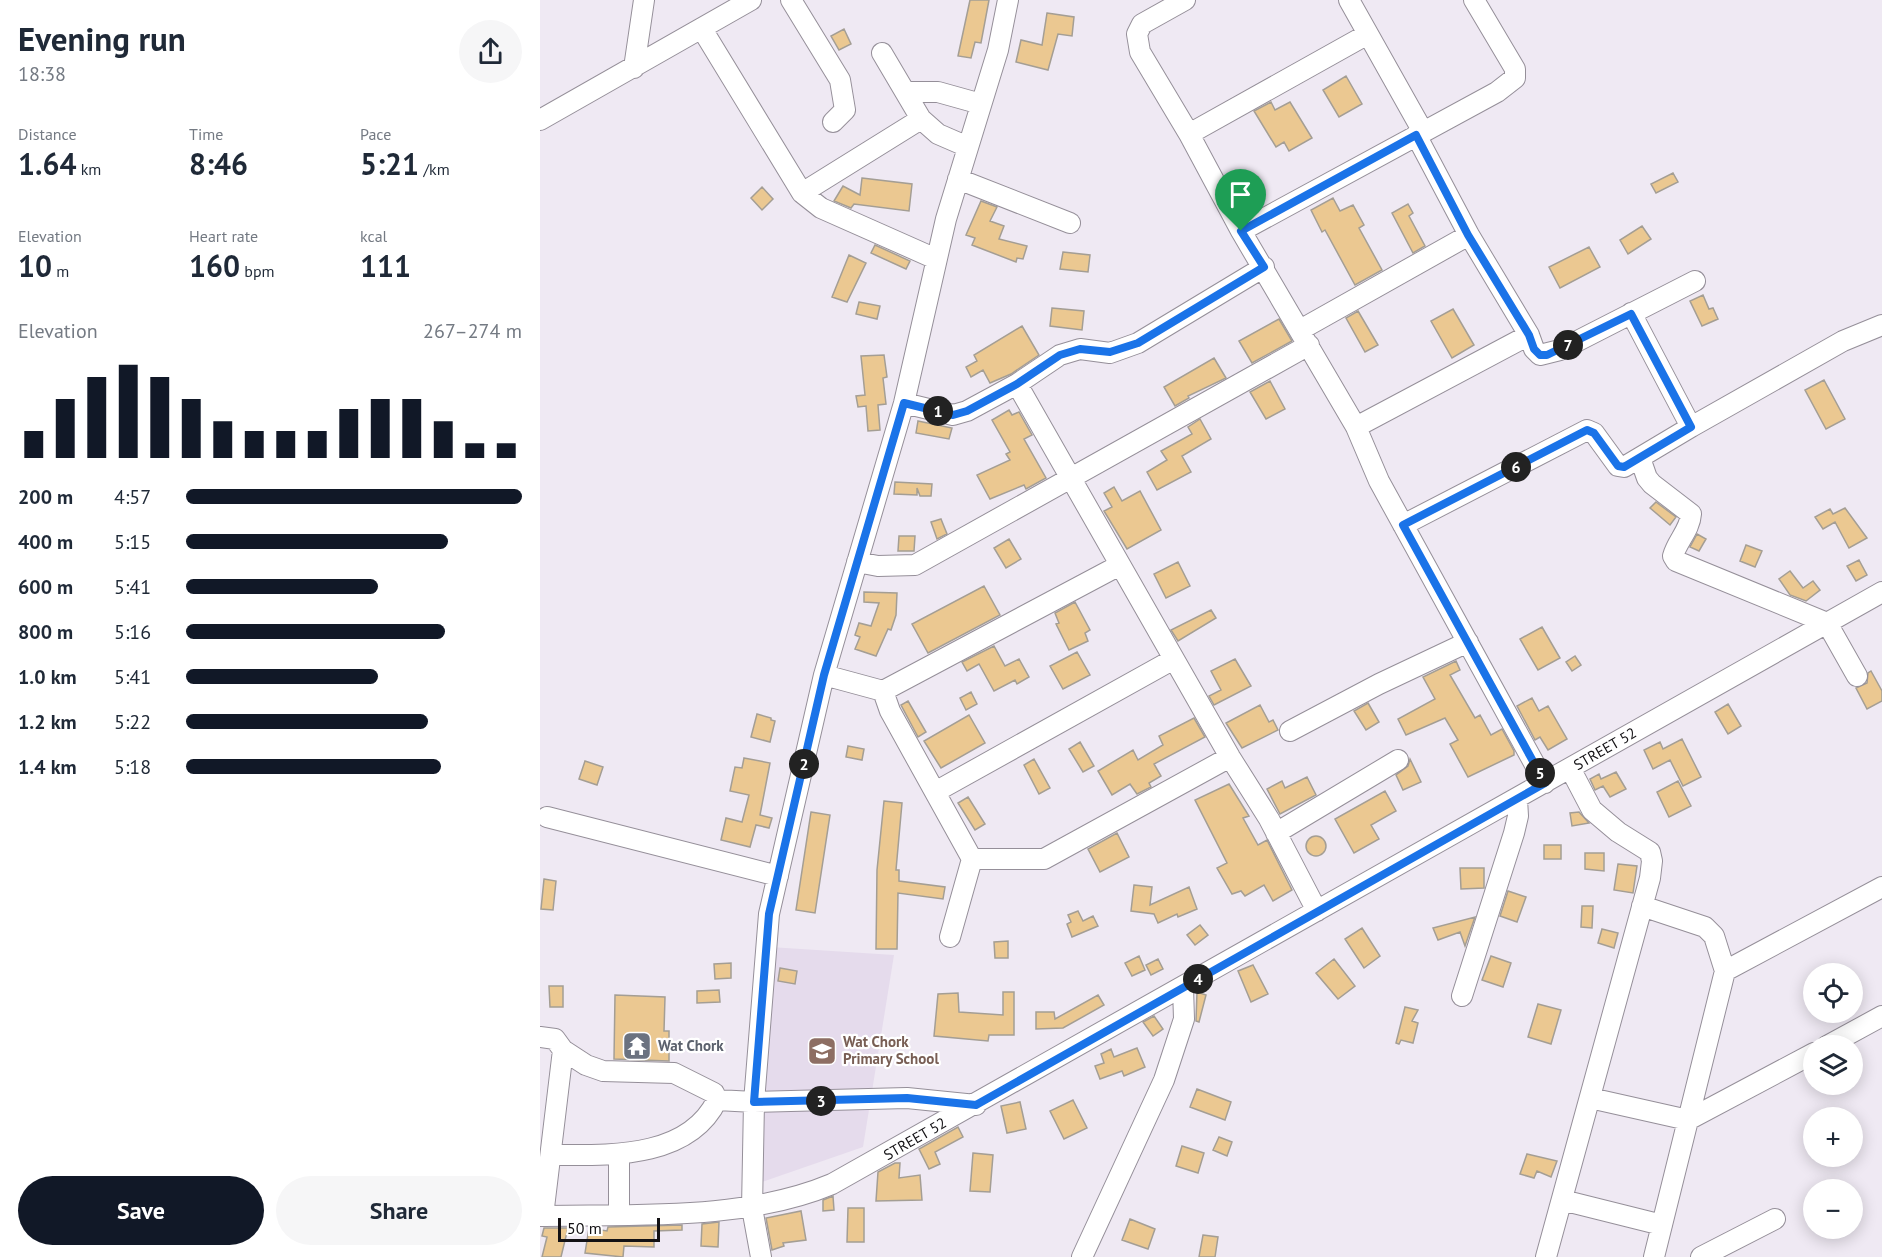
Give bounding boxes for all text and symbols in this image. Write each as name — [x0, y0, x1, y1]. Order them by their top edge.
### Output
text: Evening run — [18, 17, 186, 60]
button: share — [459, 20, 522, 83]
text: 18:38 — [18, 61, 66, 87]
text: Distance — [18, 124, 77, 144]
text: Time — [189, 124, 223, 144]
text: Pace — [360, 124, 391, 144]
text: 1.64 — [18, 144, 76, 183]
text: 8:46 — [189, 144, 248, 183]
text: 5:21 — [360, 144, 419, 183]
text: km — [76, 159, 101, 179]
text: /km — [419, 159, 450, 179]
pin — [1215, 169, 1266, 231]
icon: arrive — [1224, 178, 1257, 211]
text: Elevation — [18, 226, 82, 246]
text: Heart rate — [189, 226, 258, 246]
text: kcal — [360, 226, 387, 246]
text: 10 — [18, 246, 52, 285]
text: 160 — [189, 246, 240, 285]
text: 111 — [360, 246, 411, 285]
text: m — [52, 261, 69, 281]
text: bpm — [240, 261, 275, 281]
text: Elevation — [18, 318, 98, 344]
text: 267–274 m — [423, 318, 522, 344]
pin: 7 — [1553, 330, 1583, 360]
text: 7 — [1563, 335, 1573, 355]
pin: 1 — [923, 396, 953, 426]
text: 1 — [933, 401, 943, 421]
pin: 6 — [1501, 452, 1531, 482]
text: 6 — [1511, 457, 1521, 477]
text: 200 m — [18, 484, 73, 510]
text: 4:57 — [114, 484, 151, 510]
text: 400 m — [18, 529, 73, 555]
text: 5:15 — [114, 529, 151, 555]
text: 600 m — [18, 574, 73, 600]
text: 5:41 — [114, 574, 151, 600]
text: 800 m — [18, 619, 73, 645]
text: 5:16 — [114, 619, 151, 645]
text: 1.0 km — [18, 664, 77, 690]
text: 5:41 — [114, 664, 151, 690]
text: 1.2 km — [18, 709, 77, 735]
text: 5:22 — [114, 709, 151, 735]
street label: STREET 52 — [1570, 723, 1640, 774]
pin: 2 — [789, 749, 819, 779]
text: 1.4 km — [18, 754, 77, 780]
text: 5:18 — [114, 754, 151, 780]
text: 2 — [799, 754, 809, 774]
pin: 5 — [1525, 758, 1555, 788]
text: 5 — [1535, 763, 1545, 783]
map controls — [1803, 963, 1863, 1239]
button: locate — [1803, 963, 1863, 1023]
pin: 4 — [1183, 964, 1213, 994]
text: 4 — [1193, 969, 1203, 989]
temple icon: Wat Chork — [621, 1030, 653, 1062]
place label: Wat Chork Primary School — [843, 1032, 939, 1068]
school or university icon: Wat Chork Primary School — [806, 1035, 838, 1067]
button: layers — [1803, 1035, 1863, 1095]
place label: Wat Chork — [658, 1036, 724, 1055]
pin: 3 — [806, 1086, 836, 1116]
text: 3 — [816, 1091, 826, 1111]
button: + — [1803, 1107, 1863, 1167]
street label: STREET 52 — [880, 1113, 950, 1164]
button: Save — [18, 1176, 264, 1245]
button: Share — [276, 1176, 522, 1245]
button: − — [1803, 1179, 1863, 1239]
scale bar — [558, 1215, 660, 1242]
text: 50 m — [567, 1218, 602, 1238]

